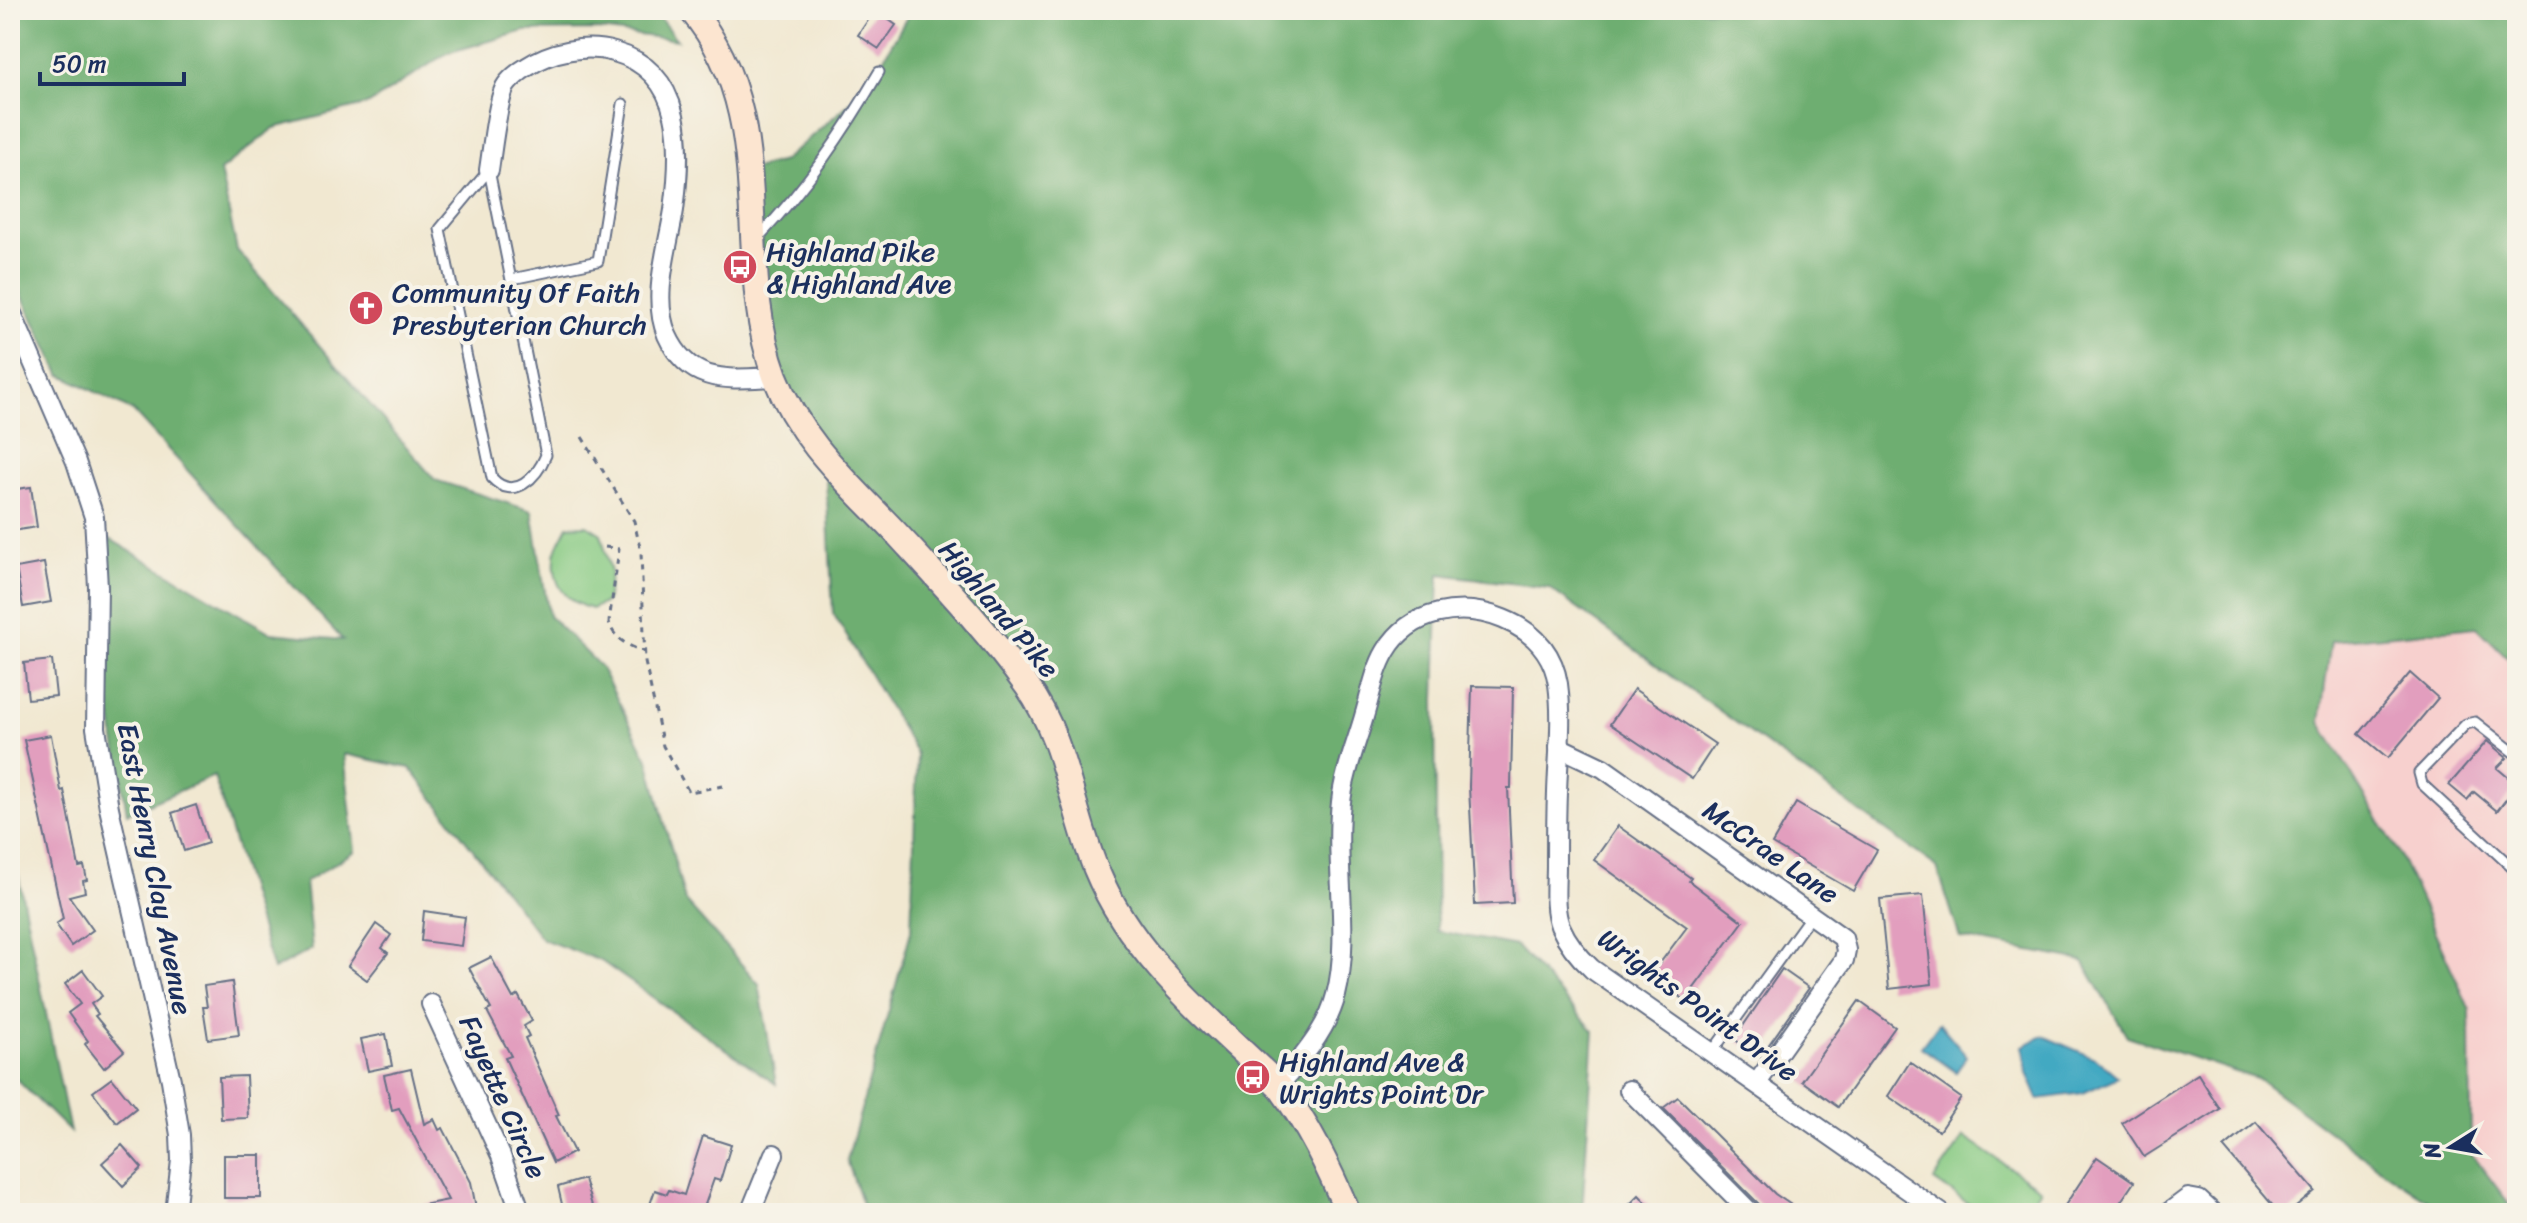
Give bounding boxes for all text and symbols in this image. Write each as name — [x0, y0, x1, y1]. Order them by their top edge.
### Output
scale bar — [40, 36, 184, 86]
text: 50 m — [52, 43, 107, 85]
place label: Highland Pike & Highland Ave — [766, 227, 951, 308]
bus stop icon: Highland Pike & Highland Ave — [721, 248, 759, 286]
place label: Community Of Faith Presbyterian Church — [392, 268, 647, 349]
church icon: Community Of Faith Presbyterian Church — [347, 289, 385, 327]
street label: Highland Pike — [926, 528, 1072, 690]
street label: East Henry Clay Avenue — [103, 719, 207, 1019]
street label: McCrae Lane — [1692, 787, 1850, 917]
street label: Wrights Point Drive — [1587, 915, 1809, 1095]
street label: Fayette Circle — [445, 1007, 561, 1187]
place label: Highland Ave & Wrights Point Dr — [1279, 1037, 1484, 1118]
bus stop icon: Highland Ave & Wrights Point Dr — [1234, 1058, 1272, 1096]
north arrow — [2411, 1107, 2491, 1187]
text: N — [2411, 1139, 2453, 1163]

